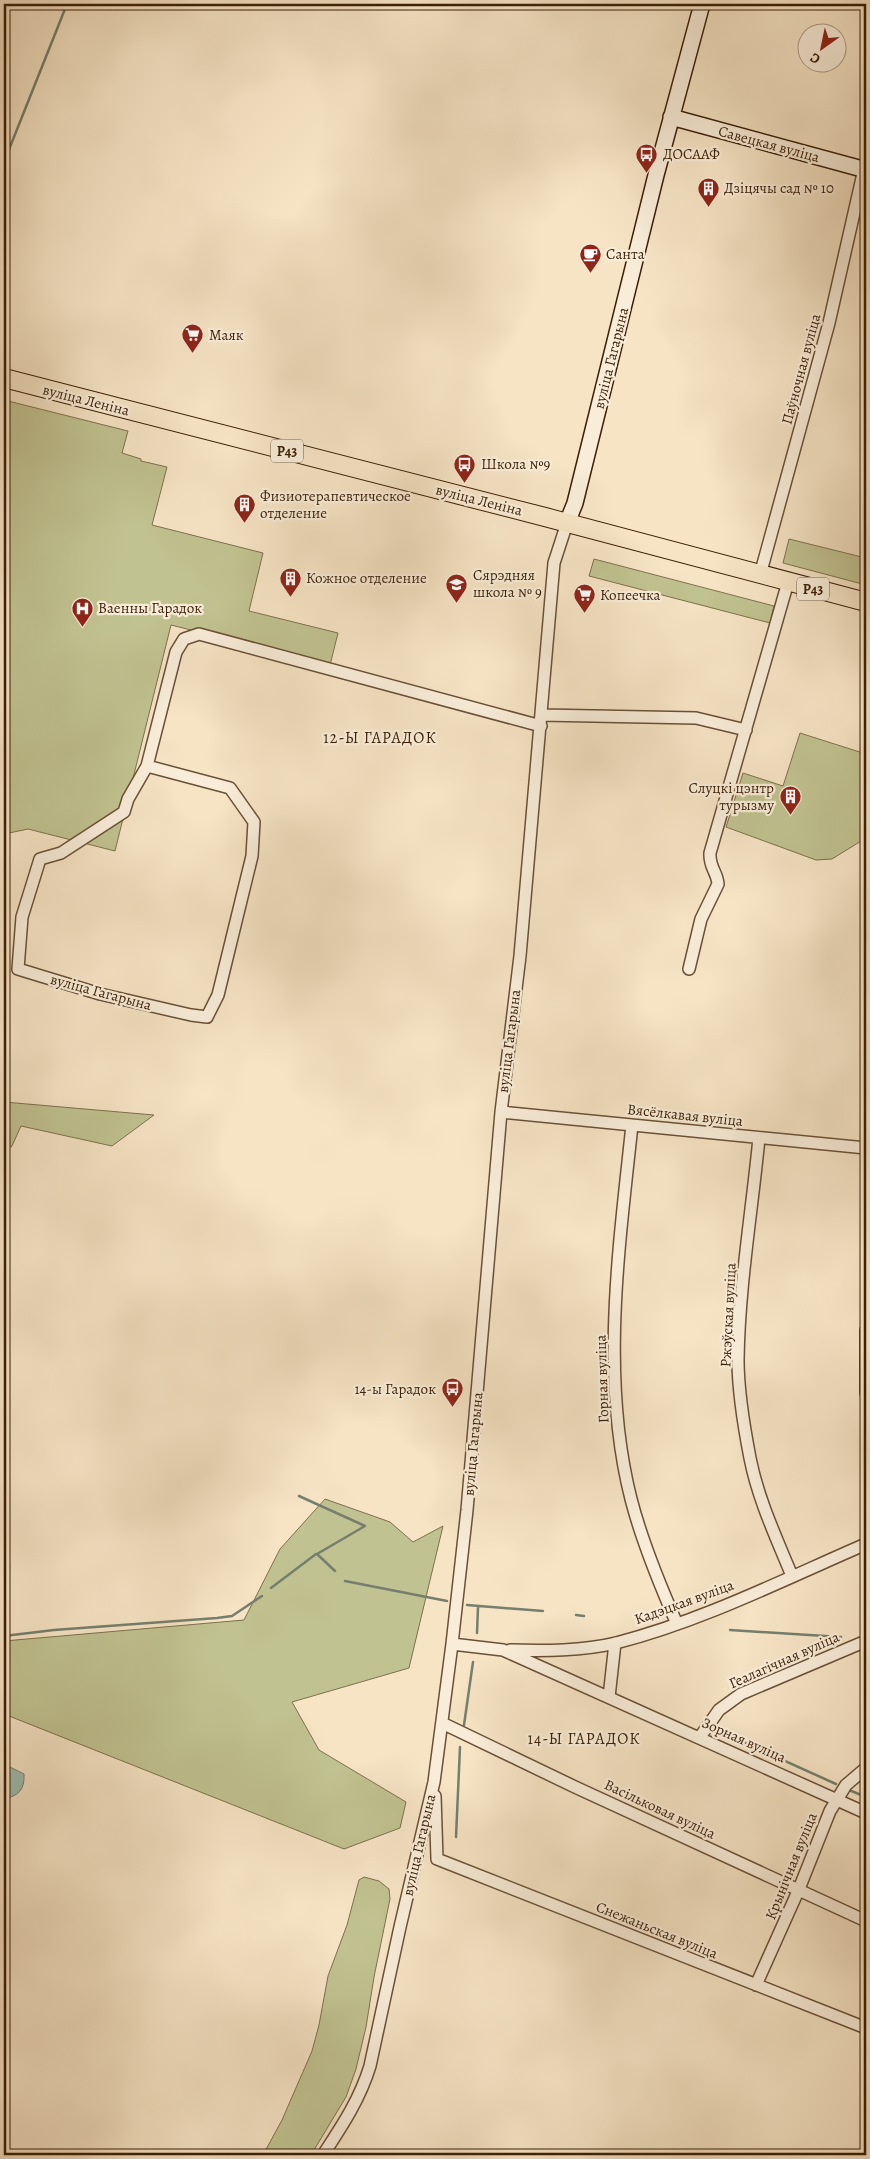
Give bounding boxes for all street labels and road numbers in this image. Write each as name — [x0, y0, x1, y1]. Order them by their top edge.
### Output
street label: Савецкая вуліца — [716, 121, 822, 167]
street label: вуліца Гагарына — [589, 305, 633, 411]
street label: Паўночная вуліца — [777, 311, 825, 427]
street label: вуліца Леніна — [41, 380, 132, 420]
road number: Р43 — [271, 440, 303, 462]
street label: вуліца Леніна — [434, 480, 525, 520]
road number: Р43 — [797, 578, 829, 600]
street label: вуліца Гагарына — [48, 969, 154, 1015]
street label: вуліца Гагарына — [493, 988, 525, 1094]
street label: Вясёлкавая вуліца — [626, 1099, 744, 1131]
street label: Ржэўская вуліца — [715, 1262, 741, 1368]
street label: Горная вуліца — [590, 1334, 614, 1424]
street label: вуліца Гагарына — [459, 1391, 487, 1497]
street label: Кадэцкая вуліца — [632, 1575, 737, 1629]
street label: Геалагічная вуліца — [726, 1627, 842, 1693]
street label: Зорная вуліца — [699, 1713, 789, 1767]
street label: Васільковая вуліца — [601, 1774, 719, 1844]
street label: вуліца Гагарына — [398, 1792, 440, 1898]
street label: Крынічная вуліца — [760, 1809, 822, 1923]
street label: Снежаньская вуліца — [593, 1896, 721, 1964]

